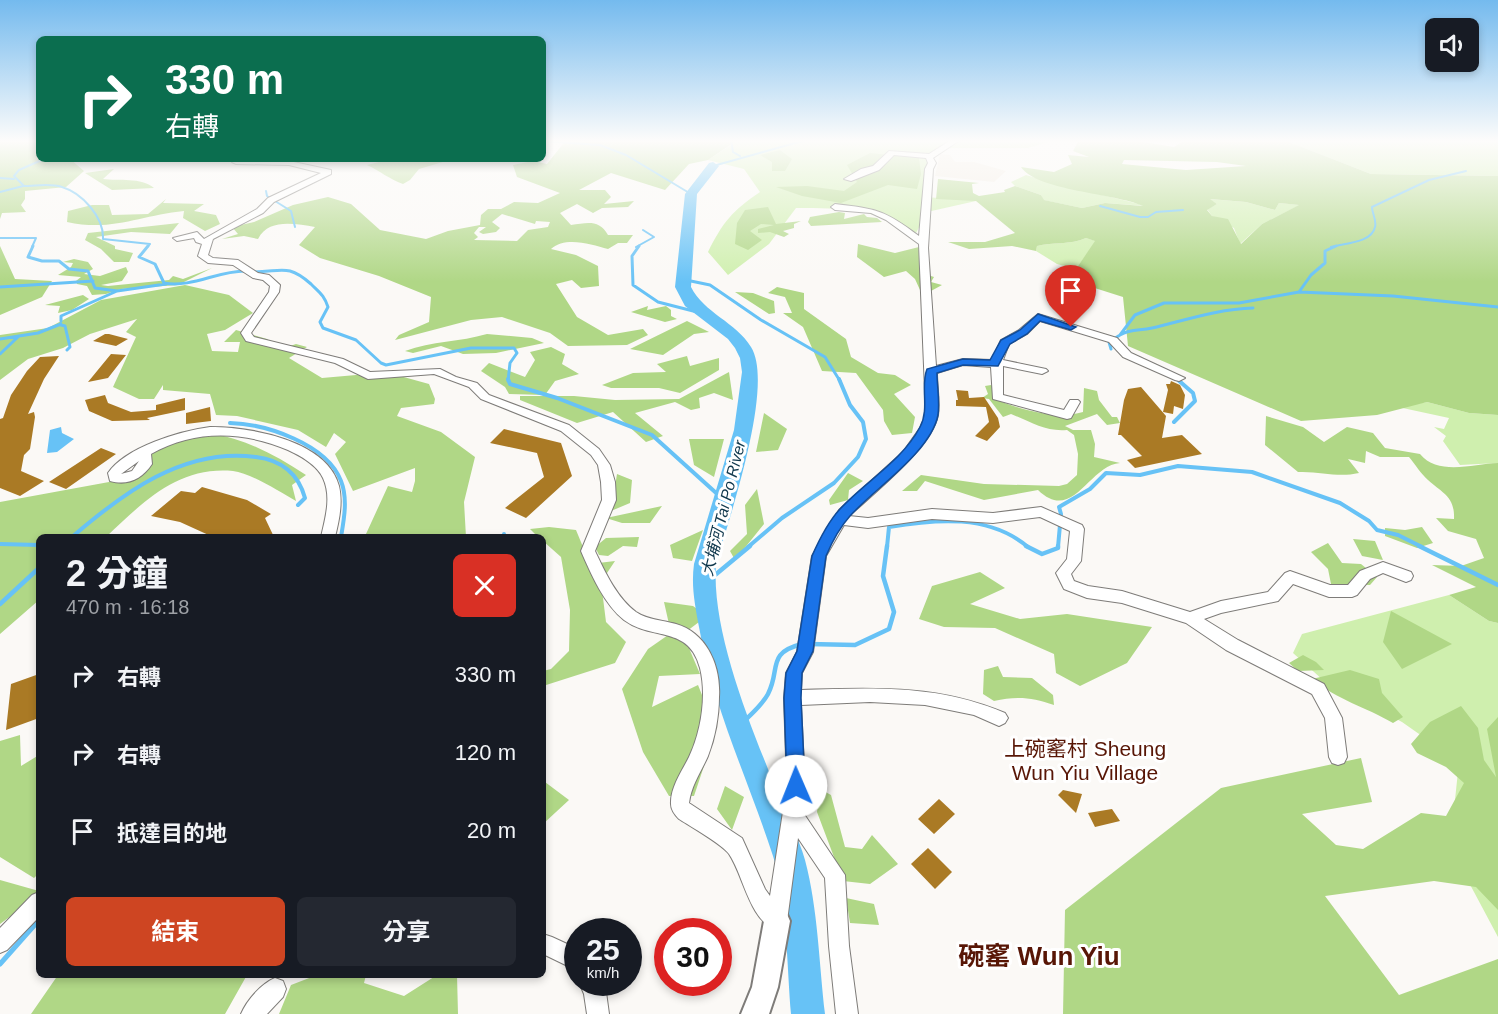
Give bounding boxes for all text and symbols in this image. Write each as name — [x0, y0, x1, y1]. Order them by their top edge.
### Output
map controls — [1425, 18, 1479, 72]
button: sound — [1425, 18, 1479, 72]
text: 330 m — [165, 56, 284, 103]
icon: right — [66, 60, 144, 138]
text: 右轉 — [165, 112, 219, 142]
pin — [1045, 265, 1096, 327]
icon: arrive — [1054, 274, 1087, 307]
water label: 大埔河 Tai Po River — [698, 438, 749, 578]
text: 2 分鐘 — [66, 553, 168, 594]
button: close — [453, 554, 516, 617]
text: 470 m · 16:18 — [66, 596, 189, 618]
icon: right — [66, 659, 99, 692]
text: 330 m — [455, 662, 516, 687]
text: 右轉 — [117, 665, 161, 690]
icon: right — [66, 737, 99, 770]
district label: 上碗窰村 Sheung Wun Yiu Village — [1004, 737, 1166, 784]
text: 120 m — [455, 740, 516, 765]
text: 右轉 — [117, 743, 161, 768]
position arrow — [764, 754, 828, 818]
icon: arrive — [66, 815, 99, 848]
text: 20 m — [467, 818, 516, 843]
text: 抵達目的地 — [117, 821, 227, 846]
button: 結束 — [66, 897, 285, 966]
button: 分享 — [297, 897, 516, 966]
speed limit sign: 30 — [654, 918, 732, 996]
text: 25 — [586, 933, 620, 966]
district label: 碗窰 Wun Yiu — [958, 941, 1120, 971]
text: km/h — [587, 964, 619, 981]

